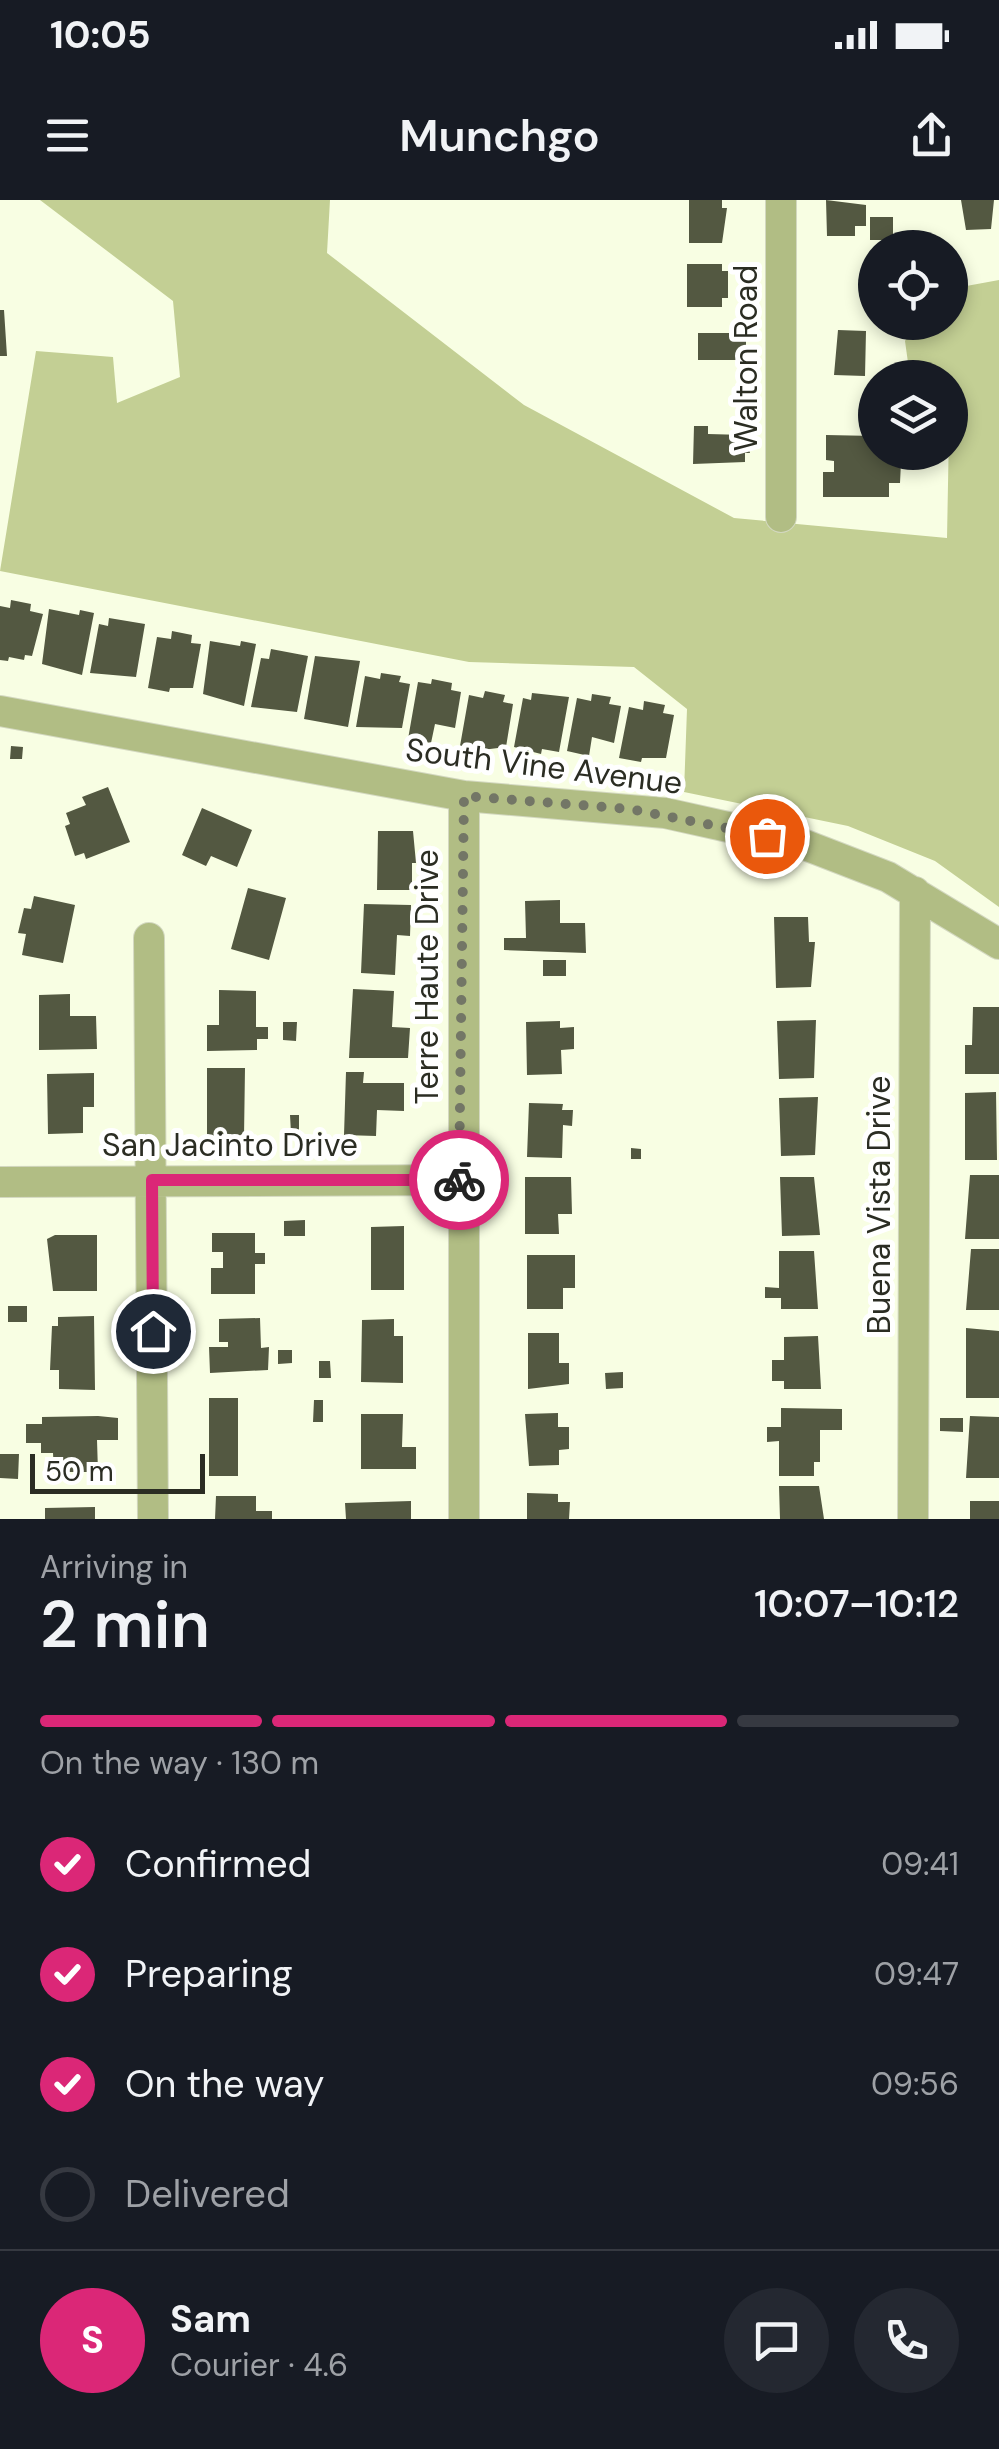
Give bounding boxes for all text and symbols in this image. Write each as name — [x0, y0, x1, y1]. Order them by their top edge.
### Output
text: 10:05 — [50, 10, 151, 60]
text: Munchgo — [399, 106, 600, 165]
icon: menu — [40, 108, 95, 163]
icon: share — [904, 108, 959, 163]
map controls — [858, 230, 968, 470]
button: locate — [858, 230, 968, 340]
street label: Walton Road — [725, 265, 767, 451]
button: layers — [858, 360, 968, 470]
street label: South Vine Avenue — [403, 728, 685, 804]
pin — [725, 794, 810, 879]
icon: bag — [740, 809, 795, 864]
street label: Terre Haute Drive — [406, 849, 448, 1105]
street label: Buena Vista Drive — [858, 1076, 900, 1334]
street label: San Jacinto Drive — [102, 1124, 358, 1166]
courier — [409, 1130, 509, 1230]
icon: bike — [432, 1153, 487, 1208]
pin — [111, 1289, 196, 1374]
icon: home — [126, 1304, 181, 1359]
scale bar — [30, 1449, 205, 1494]
text: 50 m — [45, 1453, 114, 1490]
text: Arriving in — [40, 1546, 188, 1588]
text: 10:07–10:12 — [754, 1579, 959, 1629]
text: 2 min — [40, 1583, 210, 1667]
text: On the way · 130 m — [40, 1742, 319, 1784]
icon: check — [40, 1837, 95, 1892]
text: Confirmed — [125, 1839, 311, 1889]
text: 09:41 — [881, 1843, 959, 1885]
icon: check — [40, 1947, 95, 2002]
text: Preparing — [125, 1949, 293, 1999]
text: 09:47 — [874, 1953, 959, 1995]
icon: check — [40, 2057, 95, 2112]
text: On the way — [125, 2059, 324, 2109]
text: 09:56 — [871, 2063, 959, 2105]
text: Delivered — [125, 2169, 290, 2219]
button: chat — [724, 2288, 829, 2393]
button: phone — [854, 2288, 959, 2393]
text: Sam — [170, 2294, 251, 2344]
text: S — [81, 2315, 104, 2365]
text: Courier · 4.6 — [170, 2344, 348, 2386]

